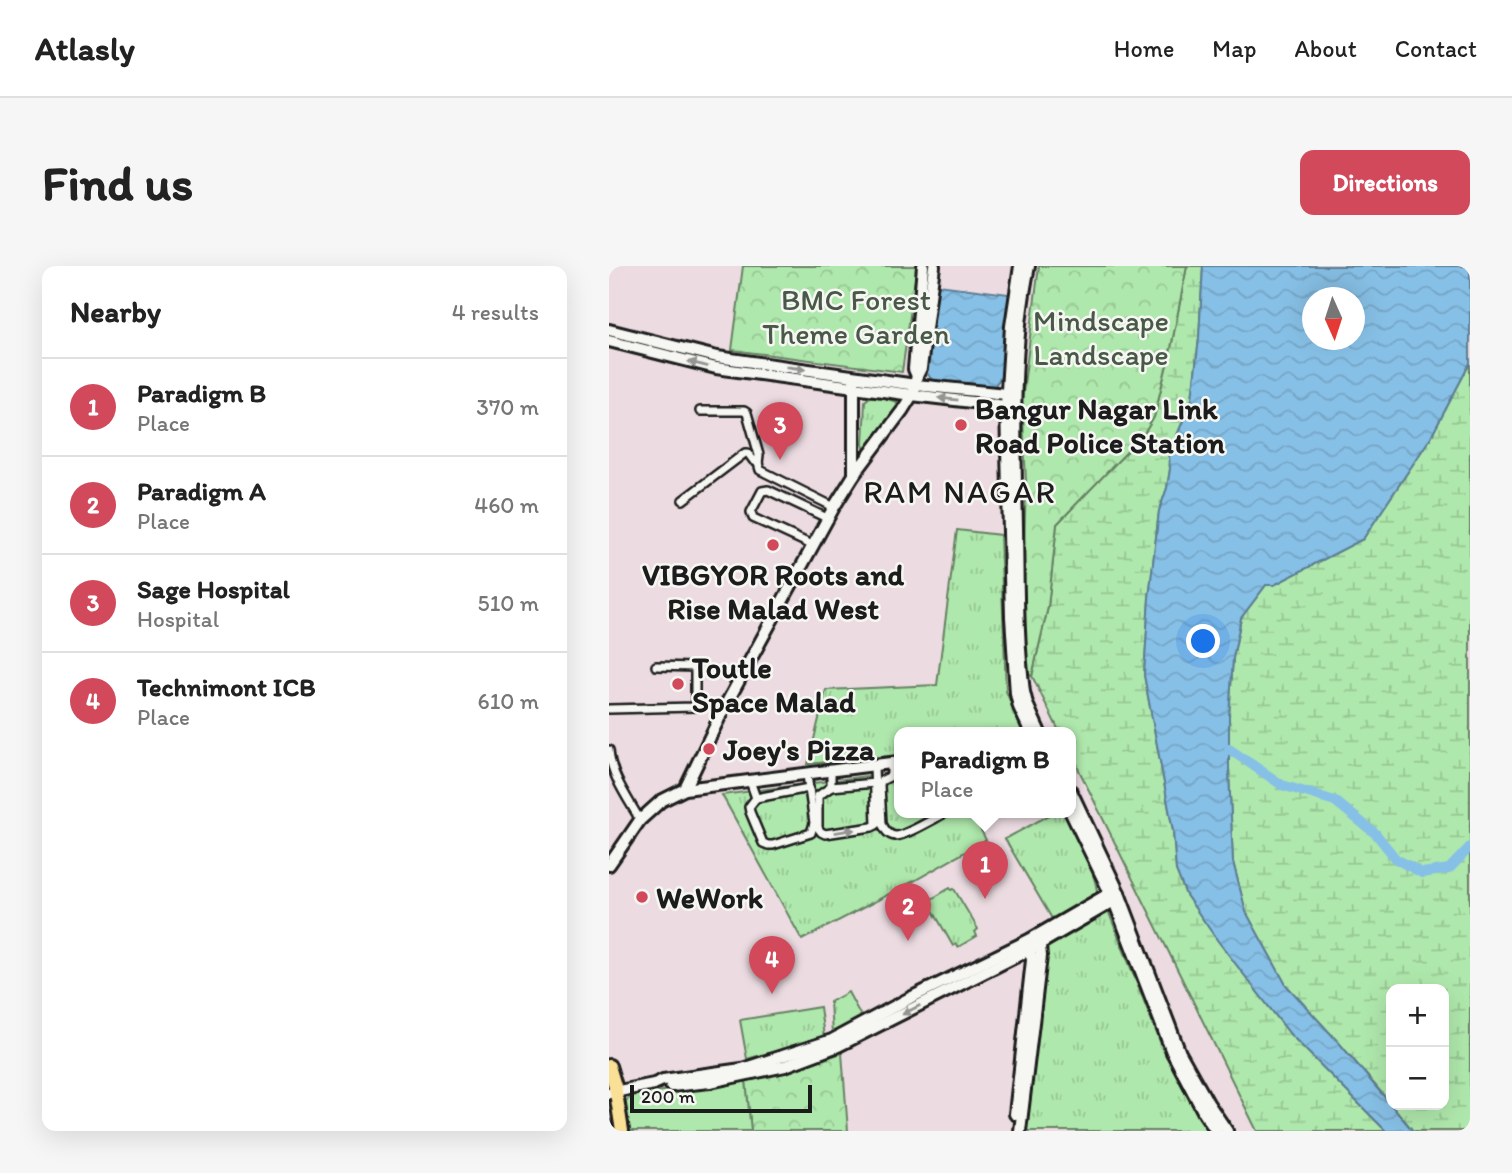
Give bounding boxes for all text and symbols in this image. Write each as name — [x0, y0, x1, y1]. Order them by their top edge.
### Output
text: Atlasly — [35, 29, 135, 68]
text: Home — [1114, 34, 1174, 63]
text: Map — [1212, 34, 1256, 63]
text: About — [1294, 34, 1357, 63]
text: Contact — [1395, 34, 1477, 63]
button: Directions — [1300, 150, 1470, 215]
text: Find us — [42, 153, 193, 212]
park label: BMC Forest Theme Garden — [762, 281, 950, 352]
north arrow — [1302, 287, 1365, 350]
text: Nearby — [70, 293, 161, 330]
text: 4 results — [452, 298, 539, 326]
park label: Mindscape Landscape — [1033, 302, 1169, 373]
one-way arrow — [687, 358, 709, 369]
one-way arrow — [785, 362, 807, 373]
text: Paradigm B — [137, 377, 266, 409]
place label: Bangur Nagar Link Road Police Station — [975, 390, 1225, 461]
text: 1 — [88, 393, 98, 421]
text: 370 m — [476, 393, 539, 421]
one-way arrow — [936, 394, 958, 405]
pin: 3 — [757, 402, 803, 460]
text: Place — [137, 409, 190, 437]
marker: Bangur Nagar Link Road Police Station — [953, 417, 969, 433]
district label: RAM NAGAR — [863, 473, 1057, 511]
text: Paradigm A — [137, 475, 266, 507]
text: 2 — [87, 491, 99, 519]
text: 460 m — [474, 491, 539, 519]
text: Place — [137, 507, 190, 535]
marker: VIBGYOR Roots and Rise Malad West — [765, 537, 781, 553]
place label: VIBGYOR Roots and Rise Malad West — [642, 556, 905, 627]
text: Sage Hospital — [137, 573, 290, 605]
text: 3 — [87, 589, 99, 617]
text: 510 m — [478, 589, 539, 617]
text: Hospital — [137, 605, 219, 633]
your location — [1186, 624, 1220, 658]
place label: Toutle Space Malad — [691, 649, 856, 720]
text: Technimont ICB — [137, 671, 316, 703]
marker: Toutle Space Malad — [670, 676, 686, 692]
text: 4 — [86, 687, 100, 715]
text: 610 m — [477, 687, 539, 715]
text: Place — [137, 703, 190, 731]
popup — [894, 727, 1076, 818]
place label: Joey's Pizza — [722, 731, 875, 768]
marker: Joey's Pizza — [701, 741, 717, 757]
text: Paradigm B — [920, 743, 1050, 775]
text: Place — [920, 775, 973, 803]
one-way arrow — [834, 825, 856, 836]
pin: 1 — [962, 841, 1008, 899]
place label: WeWork — [656, 879, 763, 916]
pin: 2 — [885, 883, 931, 941]
marker: WeWork — [634, 889, 650, 905]
pin: 4 — [749, 936, 795, 994]
map controls — [1386, 984, 1449, 1110]
button: + — [1386, 984, 1449, 1047]
one-way arrow — [901, 1004, 921, 1015]
button: − — [1386, 1047, 1449, 1110]
scale bar — [630, 1082, 812, 1114]
text: 200 m — [641, 1085, 695, 1108]

